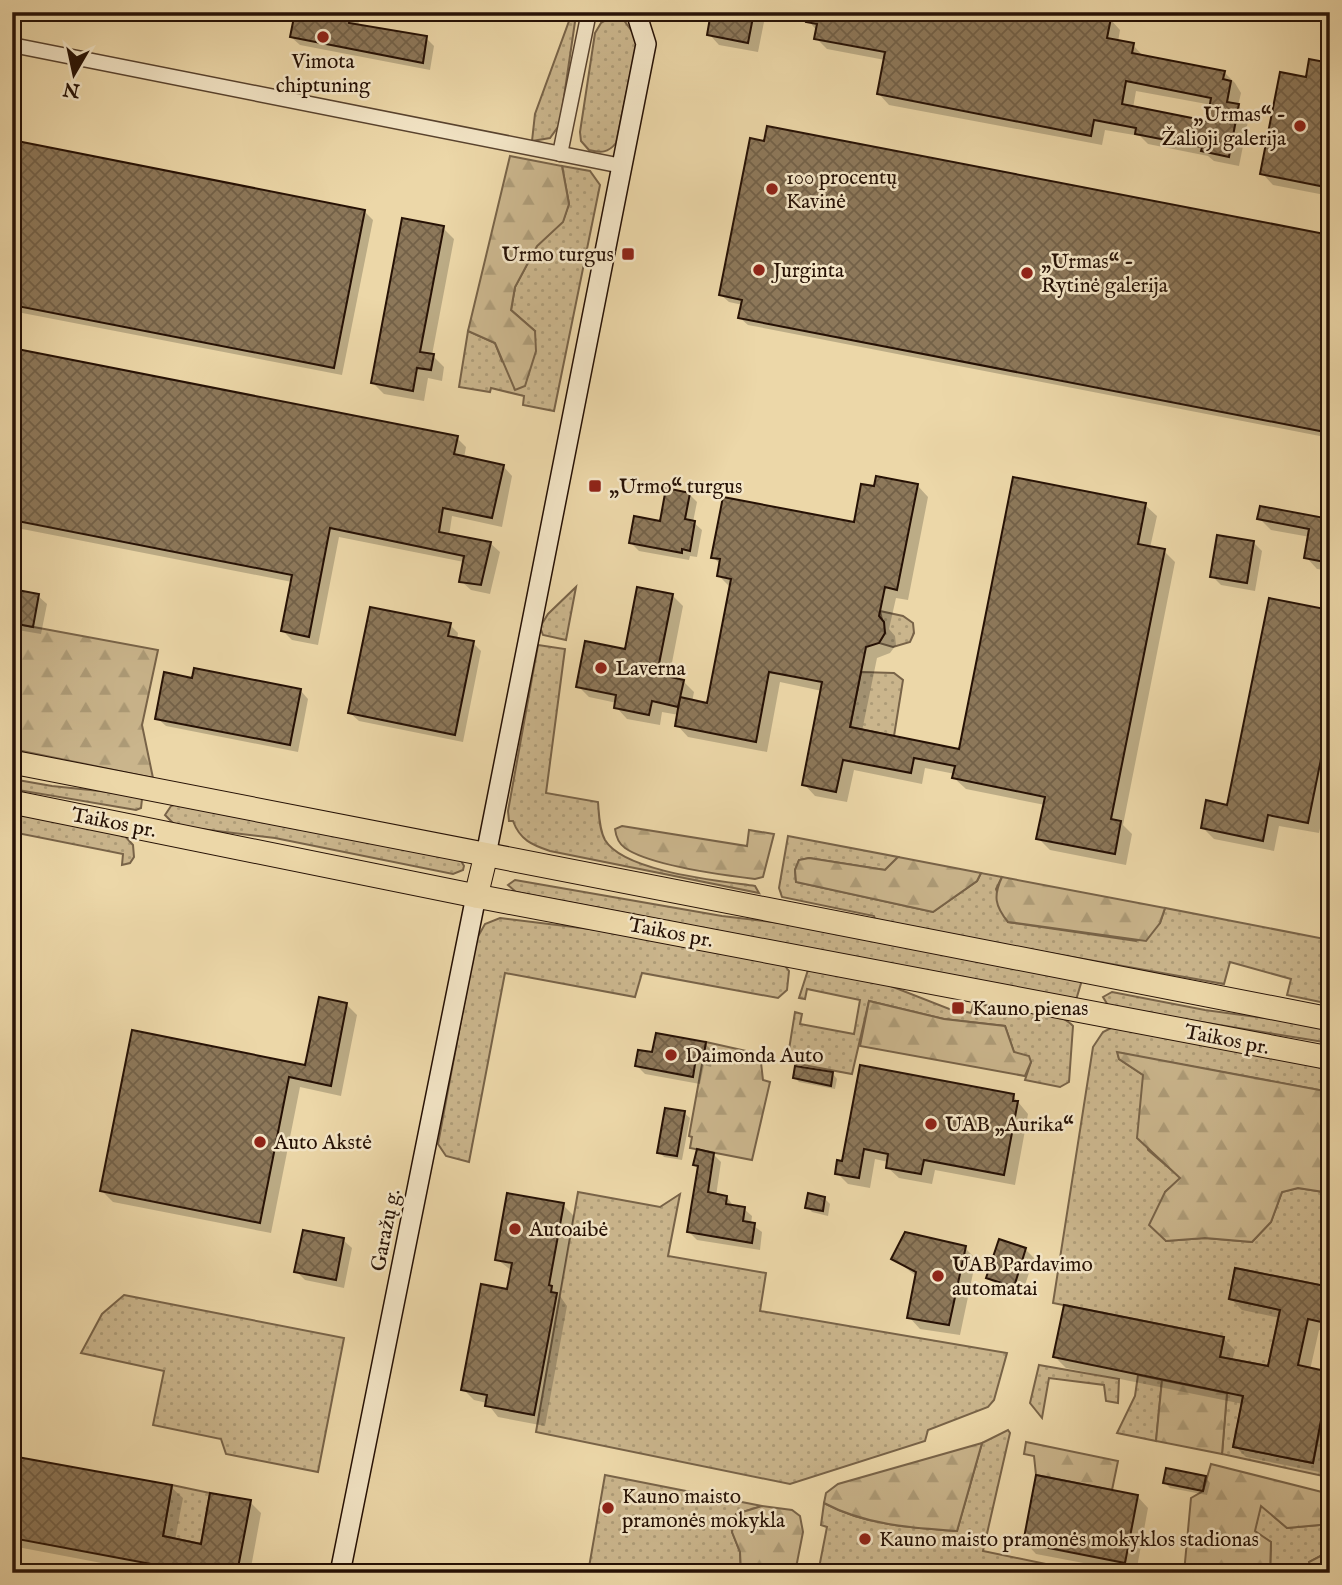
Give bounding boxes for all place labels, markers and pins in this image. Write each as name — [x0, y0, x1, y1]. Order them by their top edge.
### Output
marker: Vimota chiptuning — [315, 29, 331, 45]
place label: Vimota chiptuning — [276, 49, 371, 100]
place label: „Urmas“ - Žalioji galerija — [1161, 102, 1287, 153]
marker: „Urmas“ - Žalioji galerija — [1292, 118, 1308, 134]
place label: 100 procentų Kavinė — [786, 165, 897, 216]
marker: 100 procentų Kavinė — [764, 181, 780, 197]
place label: Urmo turgus — [502, 242, 614, 269]
marker: Urmo turgus — [620, 246, 636, 262]
place label: „Urmas“ - Rytinė galerija — [1041, 249, 1169, 300]
place label: Jurginta — [771, 258, 845, 285]
marker: Jurginta — [751, 262, 767, 278]
marker: „Urmas“ - Rytinė galerija — [1019, 265, 1035, 281]
place label: „Urmo“ turgus — [609, 474, 742, 501]
marker: „Urmo“ turgus — [587, 478, 603, 494]
place label: Laverna — [615, 656, 687, 683]
marker: Laverna — [593, 660, 609, 676]
place label: Kauno pienas — [972, 996, 1088, 1023]
marker: Kauno pienas — [950, 1000, 966, 1016]
place label: Daimonda Auto — [685, 1043, 824, 1070]
marker: Daimonda Auto — [663, 1047, 679, 1063]
place label: UAB „Aurika“ — [945, 1112, 1074, 1139]
marker: UAB „Aurika“ — [923, 1116, 939, 1132]
place label: Auto Akstė — [273, 1130, 372, 1157]
marker: Auto Akstė — [252, 1134, 268, 1150]
place label: Autoaibė — [528, 1217, 608, 1244]
marker: Autoaibė — [507, 1221, 523, 1237]
place label: UAB Pardavimo automatai — [952, 1252, 1093, 1303]
marker: UAB Pardavimo automatai — [930, 1268, 946, 1284]
place label: Kauno maisto pramonės mokykla — [622, 1484, 786, 1535]
marker: Kauno maisto pramonės mokykla — [600, 1500, 616, 1516]
place label: Kauno maisto pramonės mokyklos stadionas — [879, 1527, 1259, 1554]
marker: Kauno maisto pramonės mokyklos stadionas — [857, 1531, 873, 1547]

